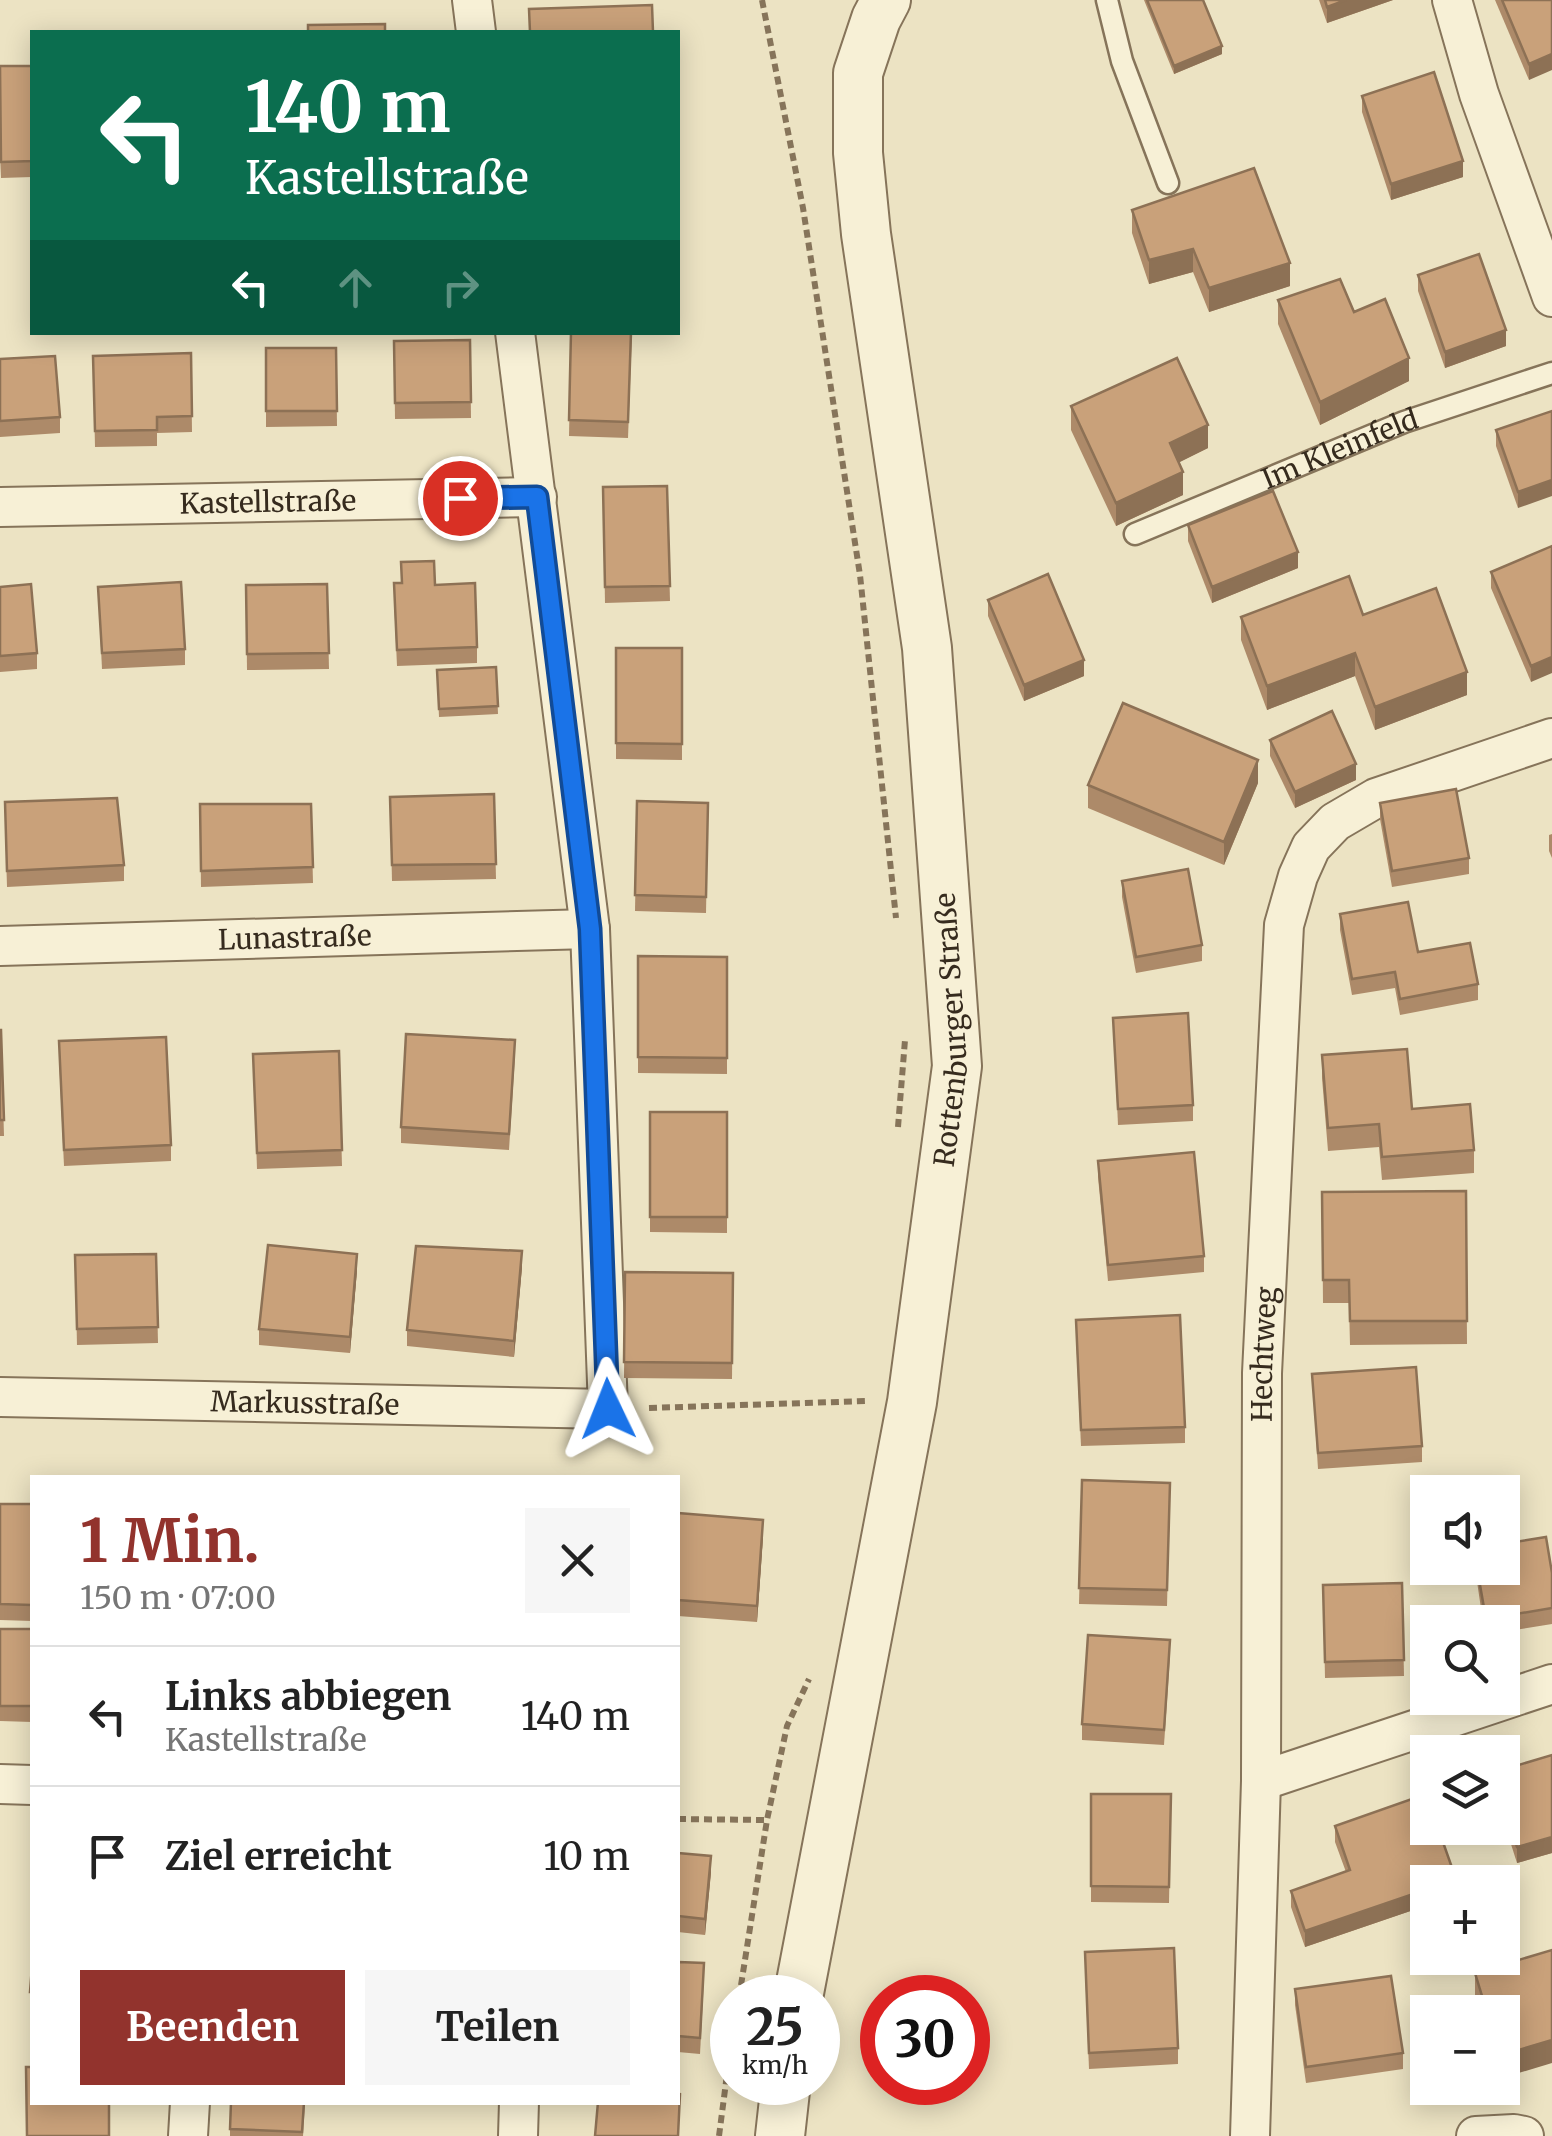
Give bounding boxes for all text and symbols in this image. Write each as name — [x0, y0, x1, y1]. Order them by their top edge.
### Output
text: 140 m — [245, 63, 451, 151]
icon: left — [80, 70, 210, 200]
text: Kastellstraße — [245, 150, 529, 206]
icon: left — [223, 260, 278, 315]
icon: ahead — [328, 260, 383, 315]
icon: right — [433, 260, 488, 315]
street label: Im Kleinfeld — [1256, 401, 1423, 497]
pin — [418, 456, 503, 541]
icon: arrive — [433, 471, 488, 526]
street label: Kastellstraße — [179, 482, 357, 522]
street label: Rottenburger Straße — [926, 892, 976, 1169]
street label: Lunastraße — [218, 917, 372, 958]
street label: Hechtweg — [1244, 1286, 1284, 1422]
position arrow — [556, 1357, 660, 1461]
street label: Markusstraße — [210, 1383, 400, 1423]
map controls — [1410, 1475, 1520, 2105]
button: sound — [1410, 1475, 1520, 1585]
text: 1 Min. — [80, 1503, 260, 1578]
button: close — [525, 1508, 630, 1613]
text: 150 m · 07:00 — [80, 1578, 276, 1618]
button: search — [1410, 1605, 1520, 1715]
text: Links abbiegen — [165, 1673, 451, 1720]
icon: left — [80, 1689, 135, 1744]
text: 140 m — [521, 1693, 630, 1740]
text: Kastellstraße — [165, 1720, 367, 1760]
button: layers — [1410, 1735, 1520, 1845]
icon: arrive — [80, 1829, 135, 1884]
text: Ziel erreicht — [165, 1833, 392, 1880]
text: 10 m — [543, 1833, 630, 1880]
button: + — [1410, 1865, 1520, 1975]
button: Beenden — [80, 1970, 345, 2085]
button: Teilen — [365, 1970, 630, 2085]
speed limit sign: 30 — [860, 1975, 990, 2105]
button: − — [1410, 1995, 1520, 2105]
text: 25 — [746, 1996, 804, 2059]
text: km/h — [742, 2049, 808, 2081]

